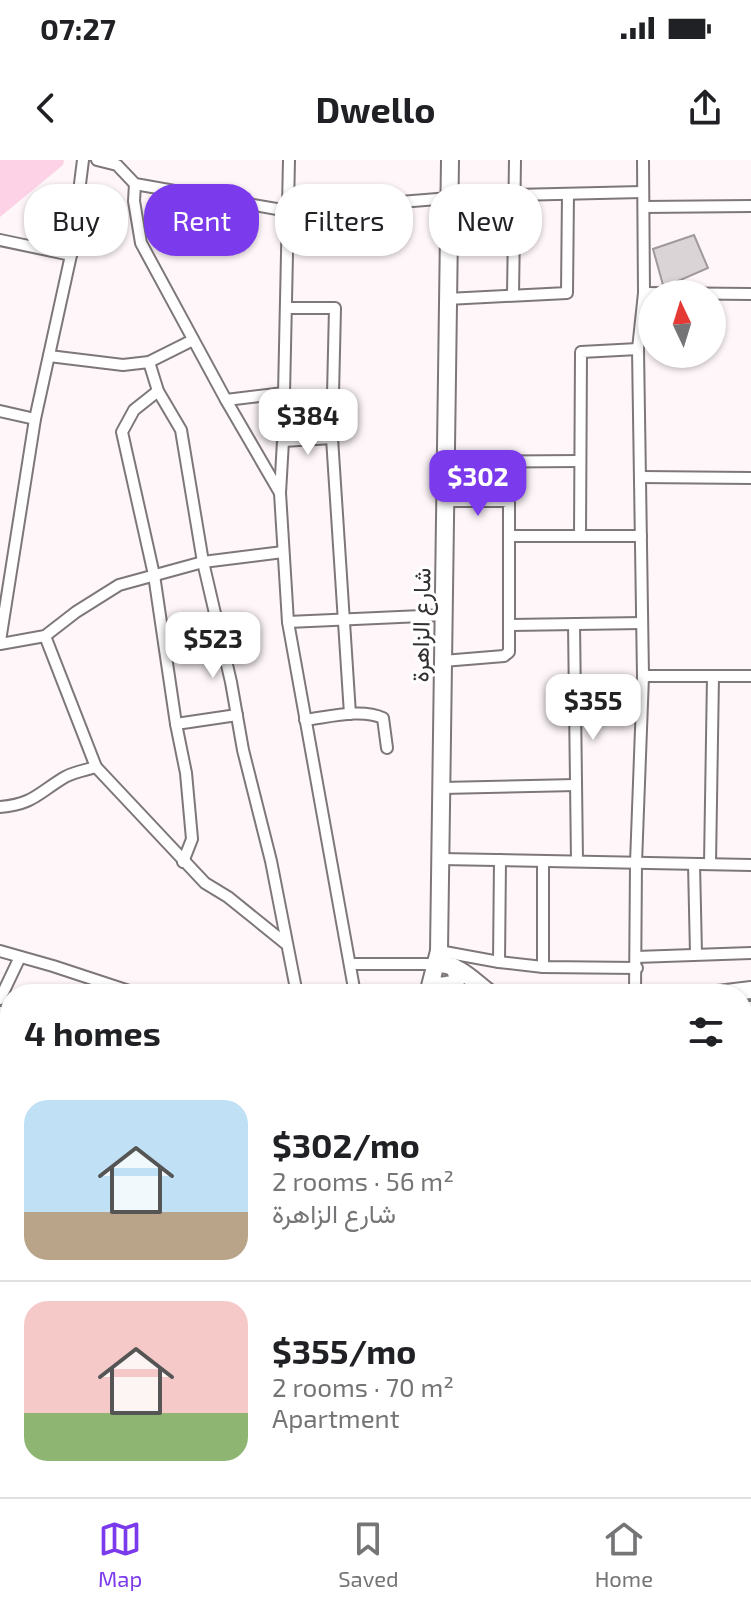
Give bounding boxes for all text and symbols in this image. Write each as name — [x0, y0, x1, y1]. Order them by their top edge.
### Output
text: 07:27 — [40, 10, 116, 46]
icon: back — [24, 86, 68, 130]
icon: share — [683, 86, 727, 130]
text: Dwello — [315, 87, 436, 130]
chip: Buy — [24, 184, 128, 256]
chip: Rent — [144, 184, 259, 256]
chip: Filters — [275, 184, 413, 256]
chip: New — [429, 184, 542, 256]
north arrow — [638, 280, 726, 368]
map controls — [638, 280, 726, 368]
pin: $384 — [261, 389, 355, 457]
text: $384 — [277, 399, 339, 430]
pin: $302 — [431, 450, 525, 518]
text: $302 — [447, 460, 509, 491]
street label: شارع الزاهرة — [405, 567, 438, 683]
pin: $523 — [166, 612, 260, 680]
text: $523 — [183, 622, 243, 653]
pin: $355 — [546, 674, 640, 742]
text: $355 — [564, 684, 622, 715]
icon: filters — [684, 1010, 728, 1054]
text: 4 homes — [24, 1012, 161, 1053]
text: $302/mo — [272, 1124, 420, 1165]
icon: home — [88, 1132, 184, 1228]
text: 2 rooms · 56 m² — [272, 1165, 454, 1196]
text: شارع الزاهرة — [272, 1197, 396, 1228]
text: $355/mo — [272, 1330, 416, 1371]
icon: home — [88, 1333, 184, 1429]
text: 2 rooms · 70 m² — [272, 1371, 454, 1402]
text: Apartment — [272, 1402, 400, 1433]
tab: Map — [98, 1517, 142, 1591]
tab: Saved — [338, 1517, 399, 1591]
tab: Home — [595, 1517, 653, 1591]

